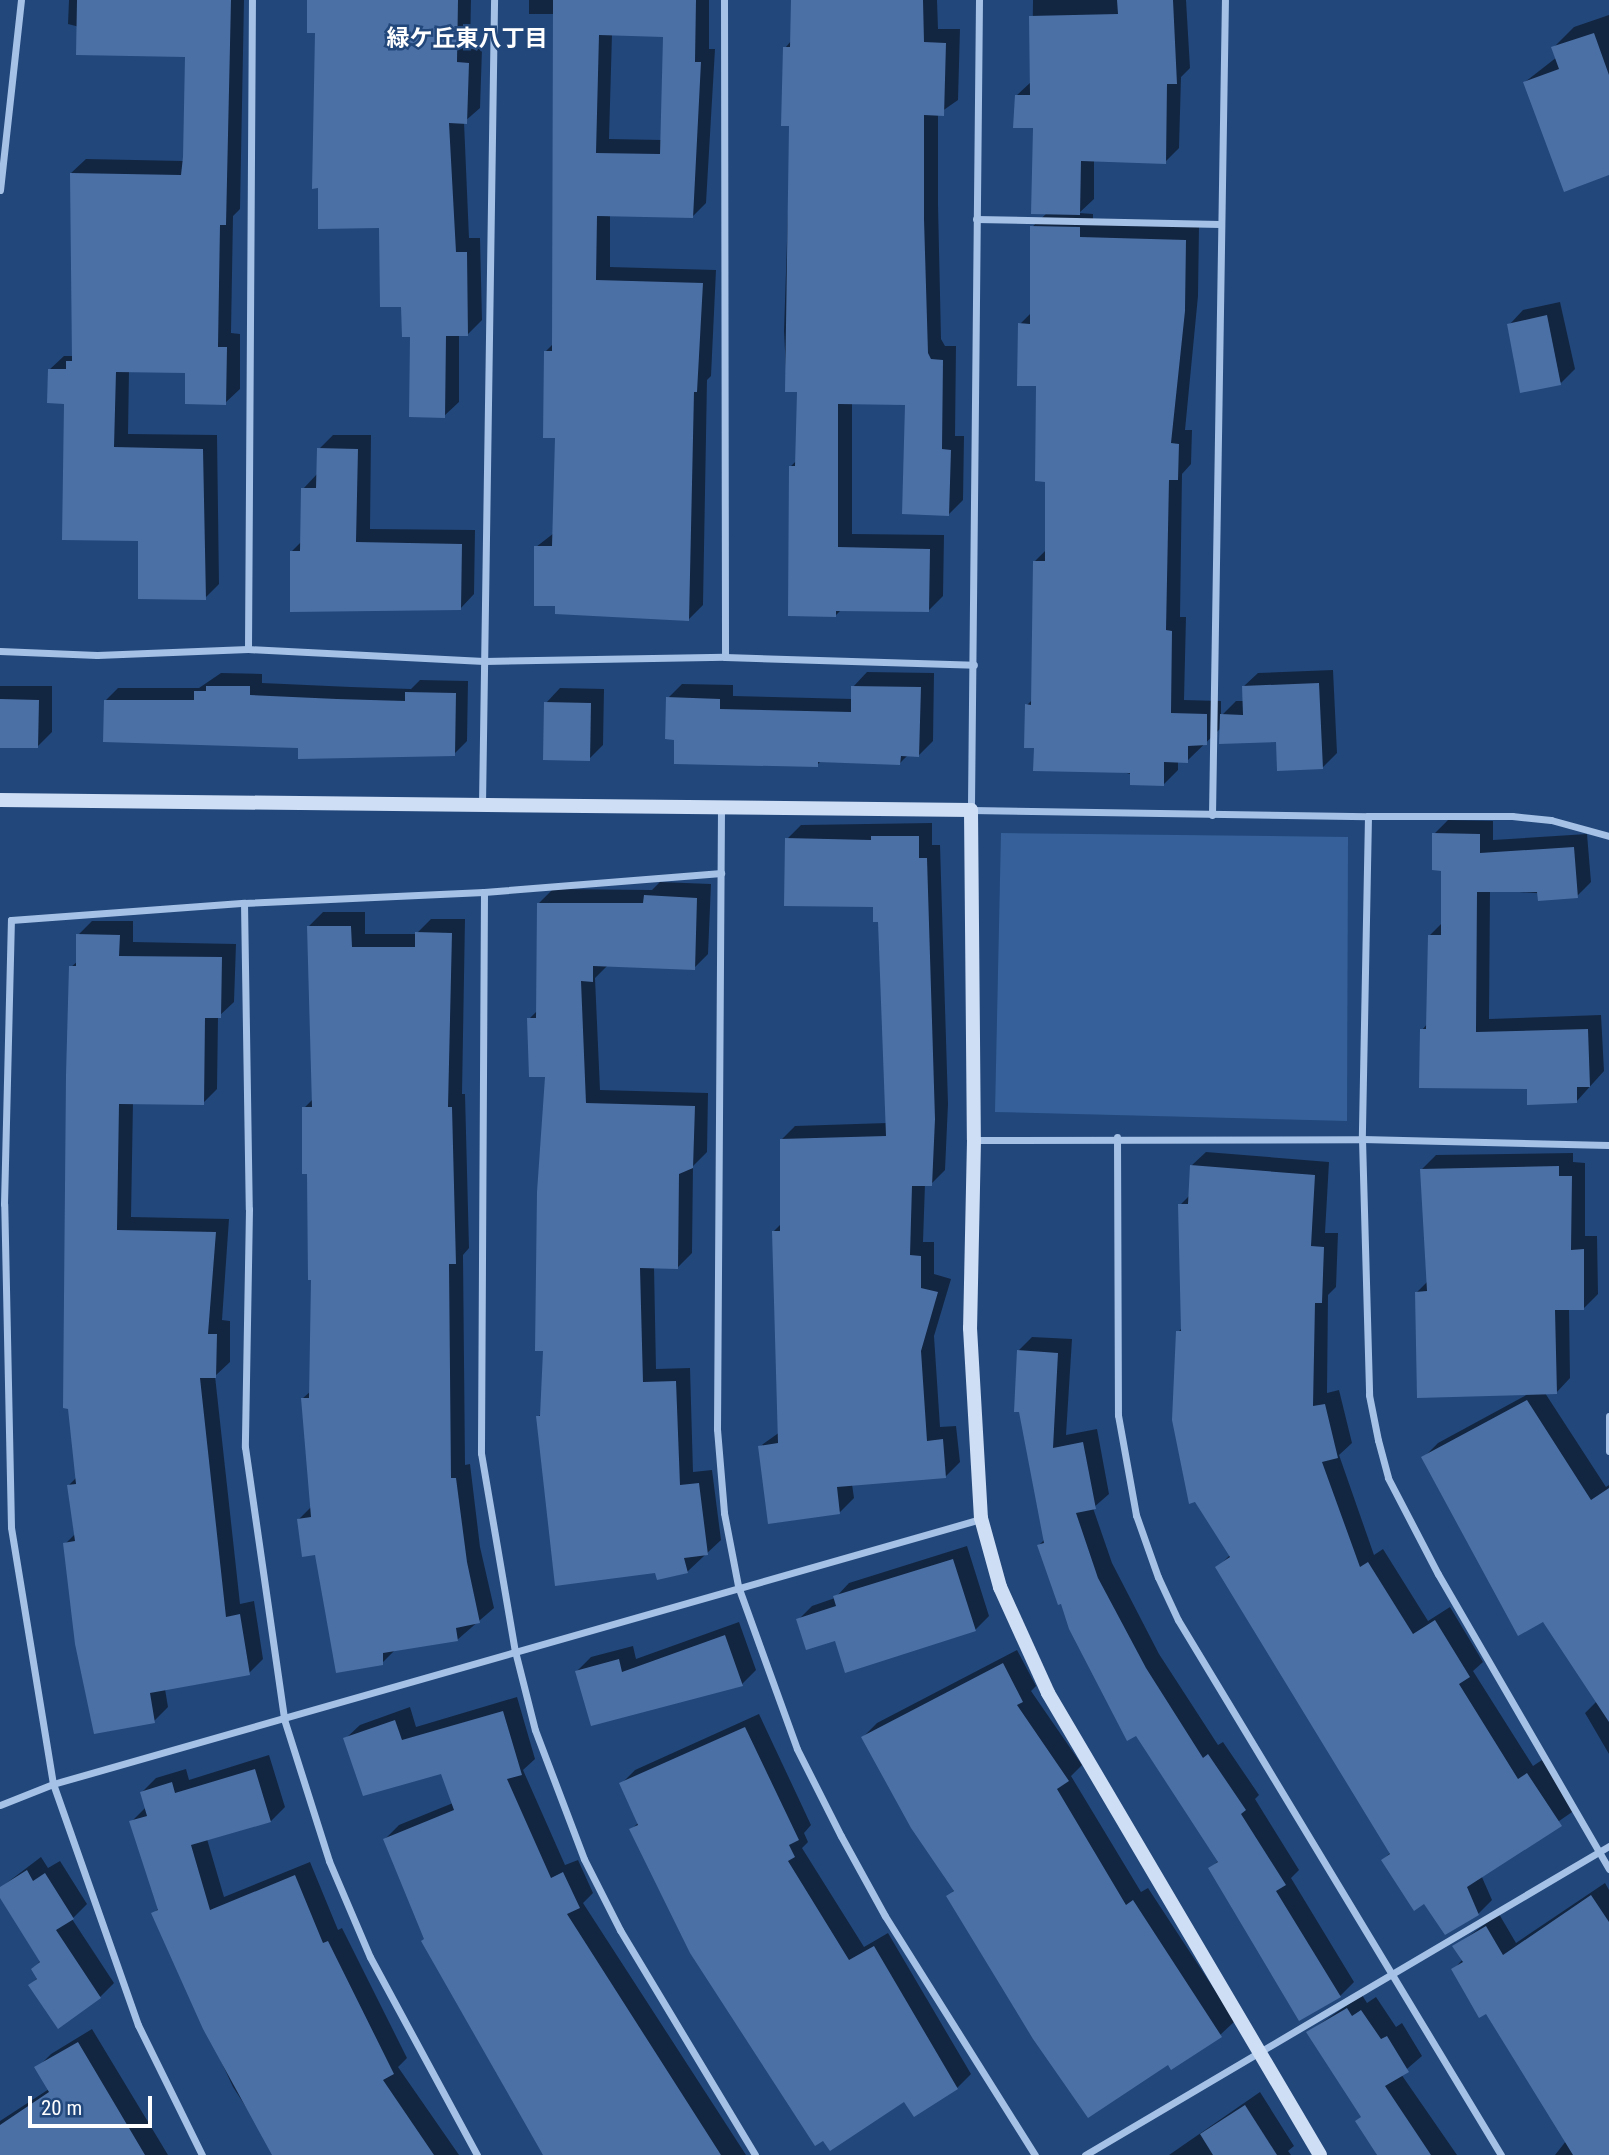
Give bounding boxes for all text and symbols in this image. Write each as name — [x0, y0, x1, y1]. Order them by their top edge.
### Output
district label: 緑ケ丘東八丁目 — [387, 25, 547, 53]
scale bar — [32, 2082, 156, 2126]
text: 20 m — [41, 2096, 82, 2120]

